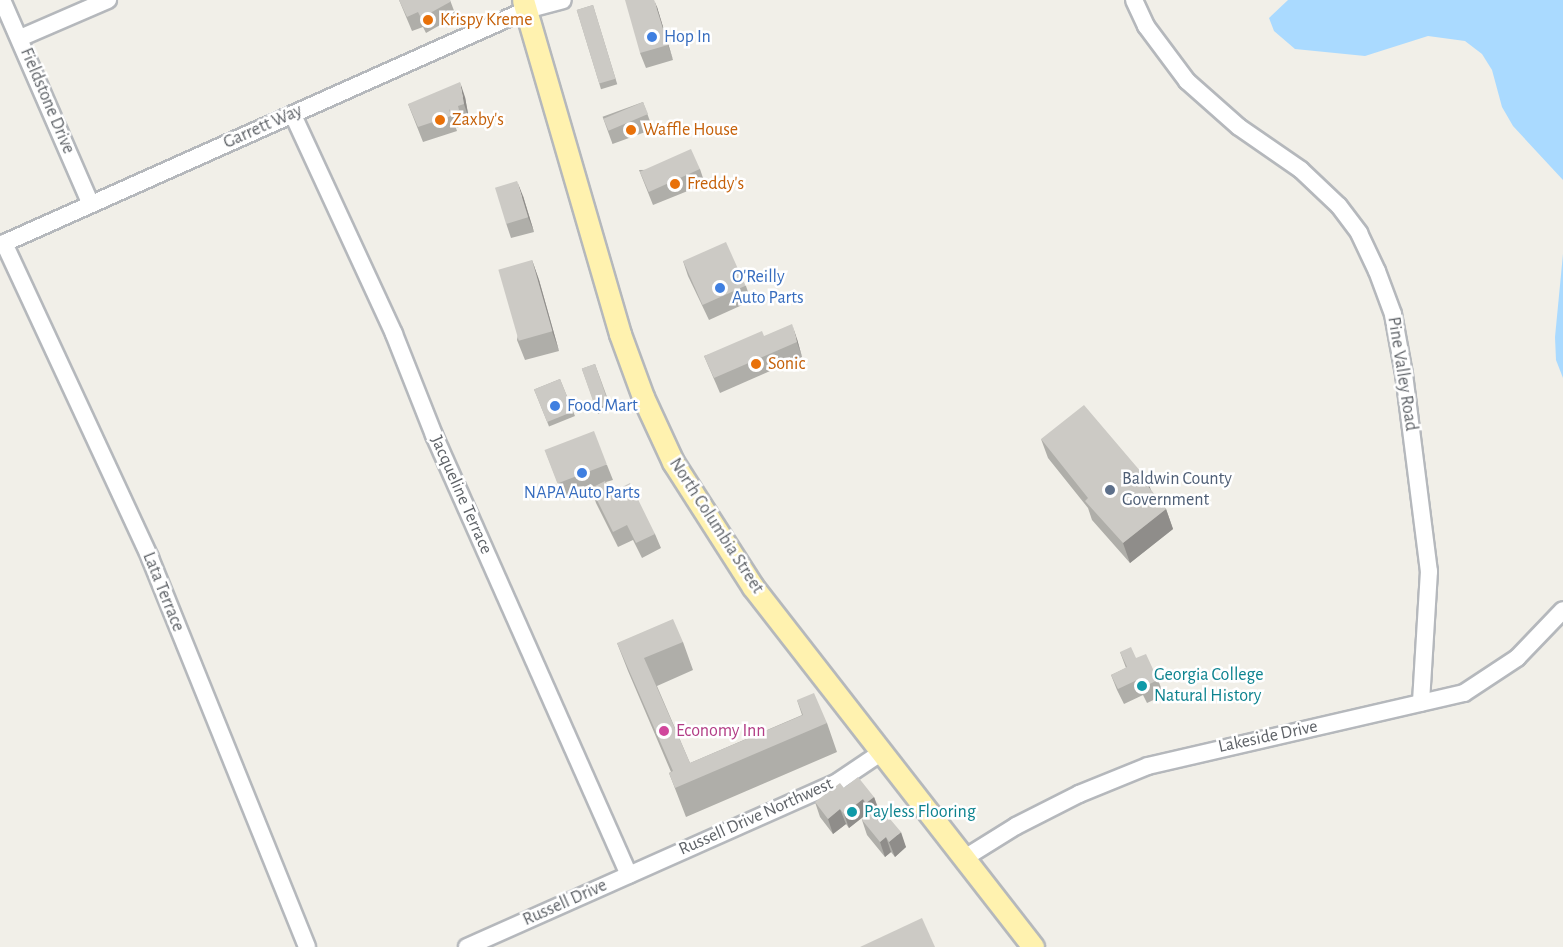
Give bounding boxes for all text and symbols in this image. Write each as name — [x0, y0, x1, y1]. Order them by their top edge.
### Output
place label: Krispy Kreme — [440, 9, 533, 31]
marker: Krispy Kreme — [421, 13, 435, 27]
place label: Hop In — [664, 26, 711, 48]
marker: Hop In — [645, 30, 659, 44]
street label: Fieldstone Drive — [15, 45, 79, 157]
street label: Garrett Way — [220, 100, 306, 154]
place label: Zaxby's — [452, 109, 504, 131]
marker: Zaxby's — [433, 113, 447, 127]
place label: Waffle House — [643, 119, 738, 141]
marker: Waffle House — [624, 123, 638, 137]
place label: Freddy's — [687, 173, 744, 195]
marker: Freddy's — [668, 177, 682, 191]
place label: O'Reilly Auto Parts — [732, 267, 804, 310]
marker: O'Reilly Auto Parts — [713, 281, 727, 295]
street label: Pine Valley Road — [1382, 315, 1422, 433]
place label: Sonic — [768, 353, 805, 375]
marker: Sonic — [749, 357, 763, 371]
place label: Food Mart — [567, 395, 638, 417]
marker: Food Mart — [548, 399, 562, 413]
street label: Jacqueline Terrace — [425, 432, 497, 558]
street label: North Columbia Street — [664, 454, 768, 598]
marker: NAPA Auto Parts — [575, 466, 589, 480]
place label: Baldwin County Government — [1122, 469, 1232, 512]
place label: NAPA Auto Parts — [524, 482, 640, 504]
marker: Baldwin County Government — [1103, 483, 1117, 497]
street label: Lata Terrace — [137, 549, 189, 635]
place label: Georgia College Natural History — [1154, 665, 1264, 708]
marker: Georgia College Natural History — [1135, 679, 1149, 693]
street label: Lakeside Drive — [1216, 716, 1320, 758]
place label: Economy Inn — [676, 720, 765, 742]
marker: Economy Inn — [657, 724, 671, 738]
street label: Russell Drive Northwest — [676, 773, 836, 861]
place label: Payless Flooring — [864, 801, 976, 823]
marker: Payless Flooring — [845, 805, 859, 819]
street label: Russell Drive — [520, 875, 610, 931]

